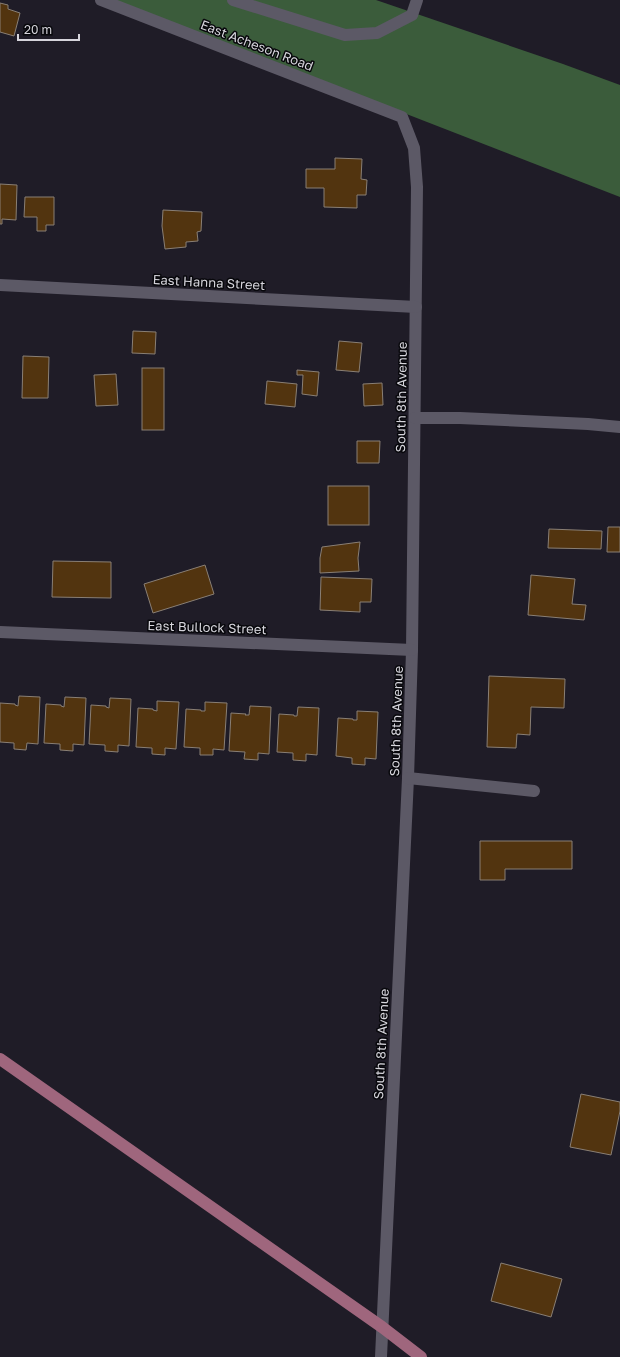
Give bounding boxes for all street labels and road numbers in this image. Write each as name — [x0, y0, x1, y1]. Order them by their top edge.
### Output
street label: East Acheson Road — [198, 16, 316, 74]
street label: East Hanna Street — [152, 271, 266, 293]
street label: South 8th Avenue — [392, 342, 410, 452]
street label: East Bullock Street — [147, 617, 267, 637]
street label: South 8th Avenue — [386, 665, 406, 777]
street label: South 8th Avenue — [370, 988, 392, 1100]

